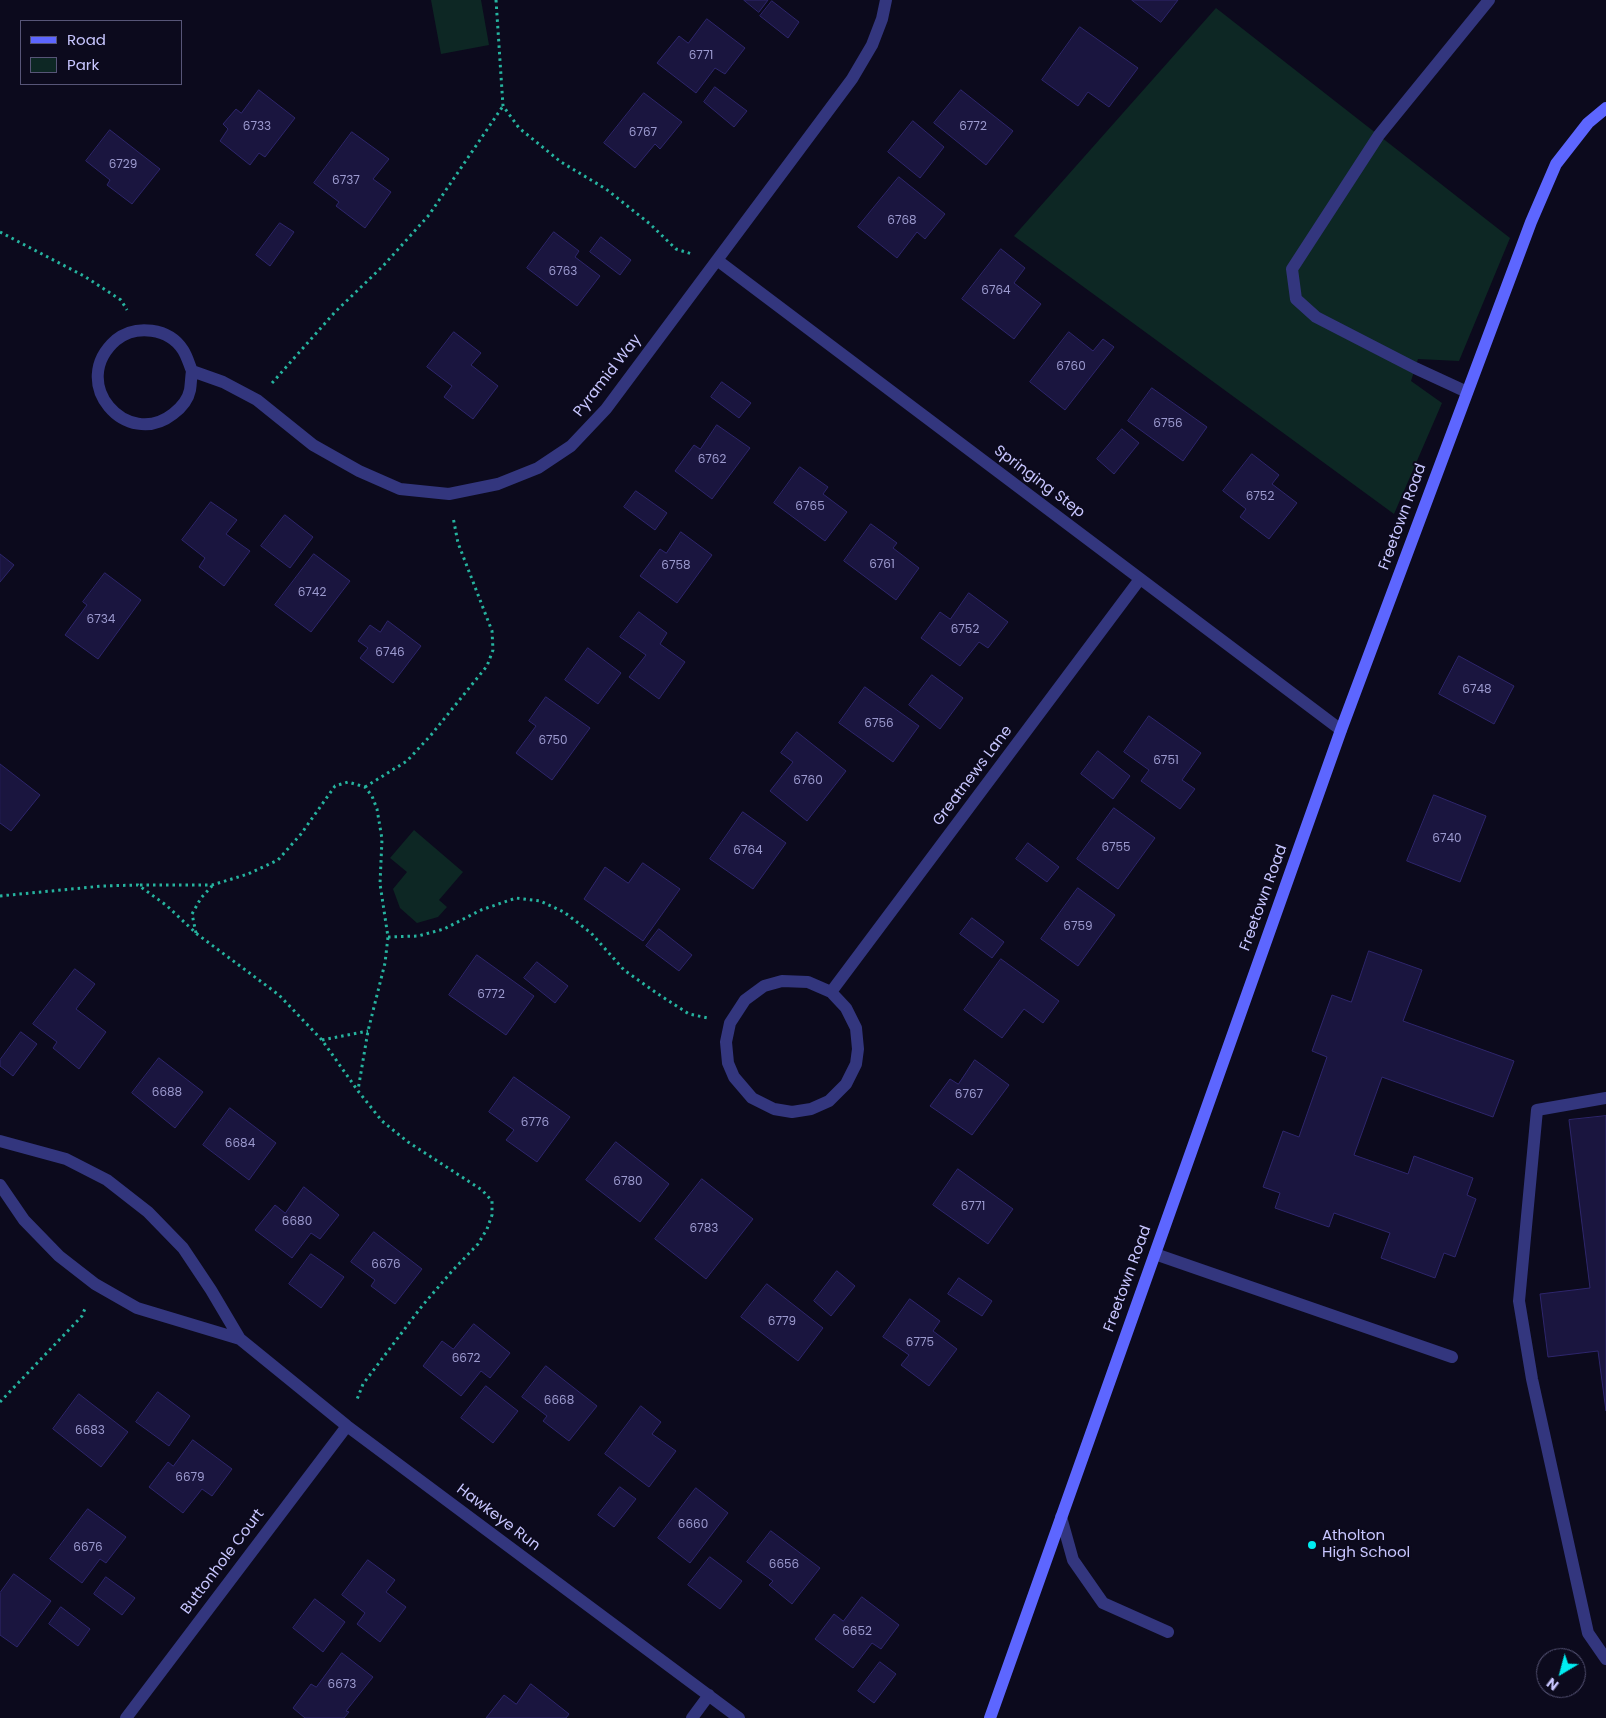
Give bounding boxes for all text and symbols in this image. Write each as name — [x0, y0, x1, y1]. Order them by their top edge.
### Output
legend — [20, 20, 182, 85]
text: Road — [67, 29, 106, 50]
house number: 6771 — [689, 49, 713, 63]
text: Park — [67, 54, 99, 75]
house number: 6733 — [243, 120, 271, 134]
house number: 6772 — [959, 120, 987, 134]
house number: 6767 — [629, 126, 657, 140]
house number: 6729 — [109, 158, 137, 172]
house number: 6737 — [332, 174, 360, 188]
house number: 6768 — [887, 214, 917, 228]
house number: 6763 — [549, 265, 577, 279]
house number: 6764 — [981, 284, 1011, 298]
street label: Pyramid Way — [570, 331, 646, 421]
house number: 6760 — [1056, 360, 1086, 374]
house number: 6756 — [1153, 417, 1183, 431]
street label: Springing Step — [990, 442, 1088, 522]
house number: 6762 — [698, 453, 726, 467]
street label: Freetown Road — [1375, 461, 1431, 573]
house number: 6752 — [1246, 490, 1274, 504]
house number: 6765 — [795, 500, 825, 514]
house number: 6761 — [869, 558, 895, 572]
house number: 6758 — [661, 559, 691, 573]
house number: 6742 — [298, 586, 326, 600]
house number: 6734 — [87, 613, 115, 627]
house number: 6752 — [951, 623, 979, 637]
house number: 6746 — [375, 646, 405, 660]
house number: 6748 — [1462, 683, 1492, 697]
house number: 6756 — [864, 717, 894, 731]
street label: Greatnews Lane — [929, 722, 1017, 830]
house number: 6750 — [538, 734, 568, 748]
house number: 6751 — [1153, 754, 1179, 768]
house number: 6760 — [793, 774, 823, 788]
house number: 6740 — [1432, 832, 1462, 846]
house number: 6755 — [1101, 841, 1131, 855]
street label: Freetown Road — [1236, 842, 1292, 954]
house number: 6764 — [733, 844, 763, 858]
house number: 6759 — [1063, 920, 1093, 934]
house number: 6772 — [477, 988, 505, 1002]
house number: 6688 — [152, 1086, 182, 1100]
house number: 6767 — [955, 1088, 983, 1102]
house number: 6776 — [521, 1116, 549, 1130]
house number: 6684 — [225, 1137, 255, 1151]
house number: 6780 — [613, 1175, 643, 1189]
house number: 6771 — [961, 1200, 985, 1214]
house number: 6680 — [282, 1215, 312, 1229]
house number: 6783 — [690, 1222, 718, 1236]
street label: Freetown Road — [1100, 1223, 1156, 1335]
house number: 6676 — [371, 1258, 401, 1272]
house number: 6779 — [768, 1315, 796, 1329]
house number: 6775 — [906, 1336, 934, 1350]
house number: 6672 — [452, 1352, 480, 1366]
house number: 6668 — [544, 1394, 574, 1408]
house number: 6683 — [75, 1424, 105, 1438]
house number: 6679 — [175, 1471, 205, 1485]
street label: Hawkeye Run — [453, 1481, 543, 1555]
street label: Buttonhole Court — [178, 1506, 268, 1618]
house number: 6660 — [678, 1518, 708, 1532]
place label: Atholton High School — [1322, 1527, 1410, 1562]
marker: Atholton High School — [1306, 1539, 1318, 1551]
house number: 6676 — [73, 1541, 103, 1555]
house number: 6656 — [769, 1558, 799, 1572]
house number: 6652 — [842, 1625, 872, 1639]
north arrow — [1536, 1648, 1586, 1698]
text: N — [1542, 1673, 1563, 1695]
house number: 6673 — [328, 1678, 356, 1692]

